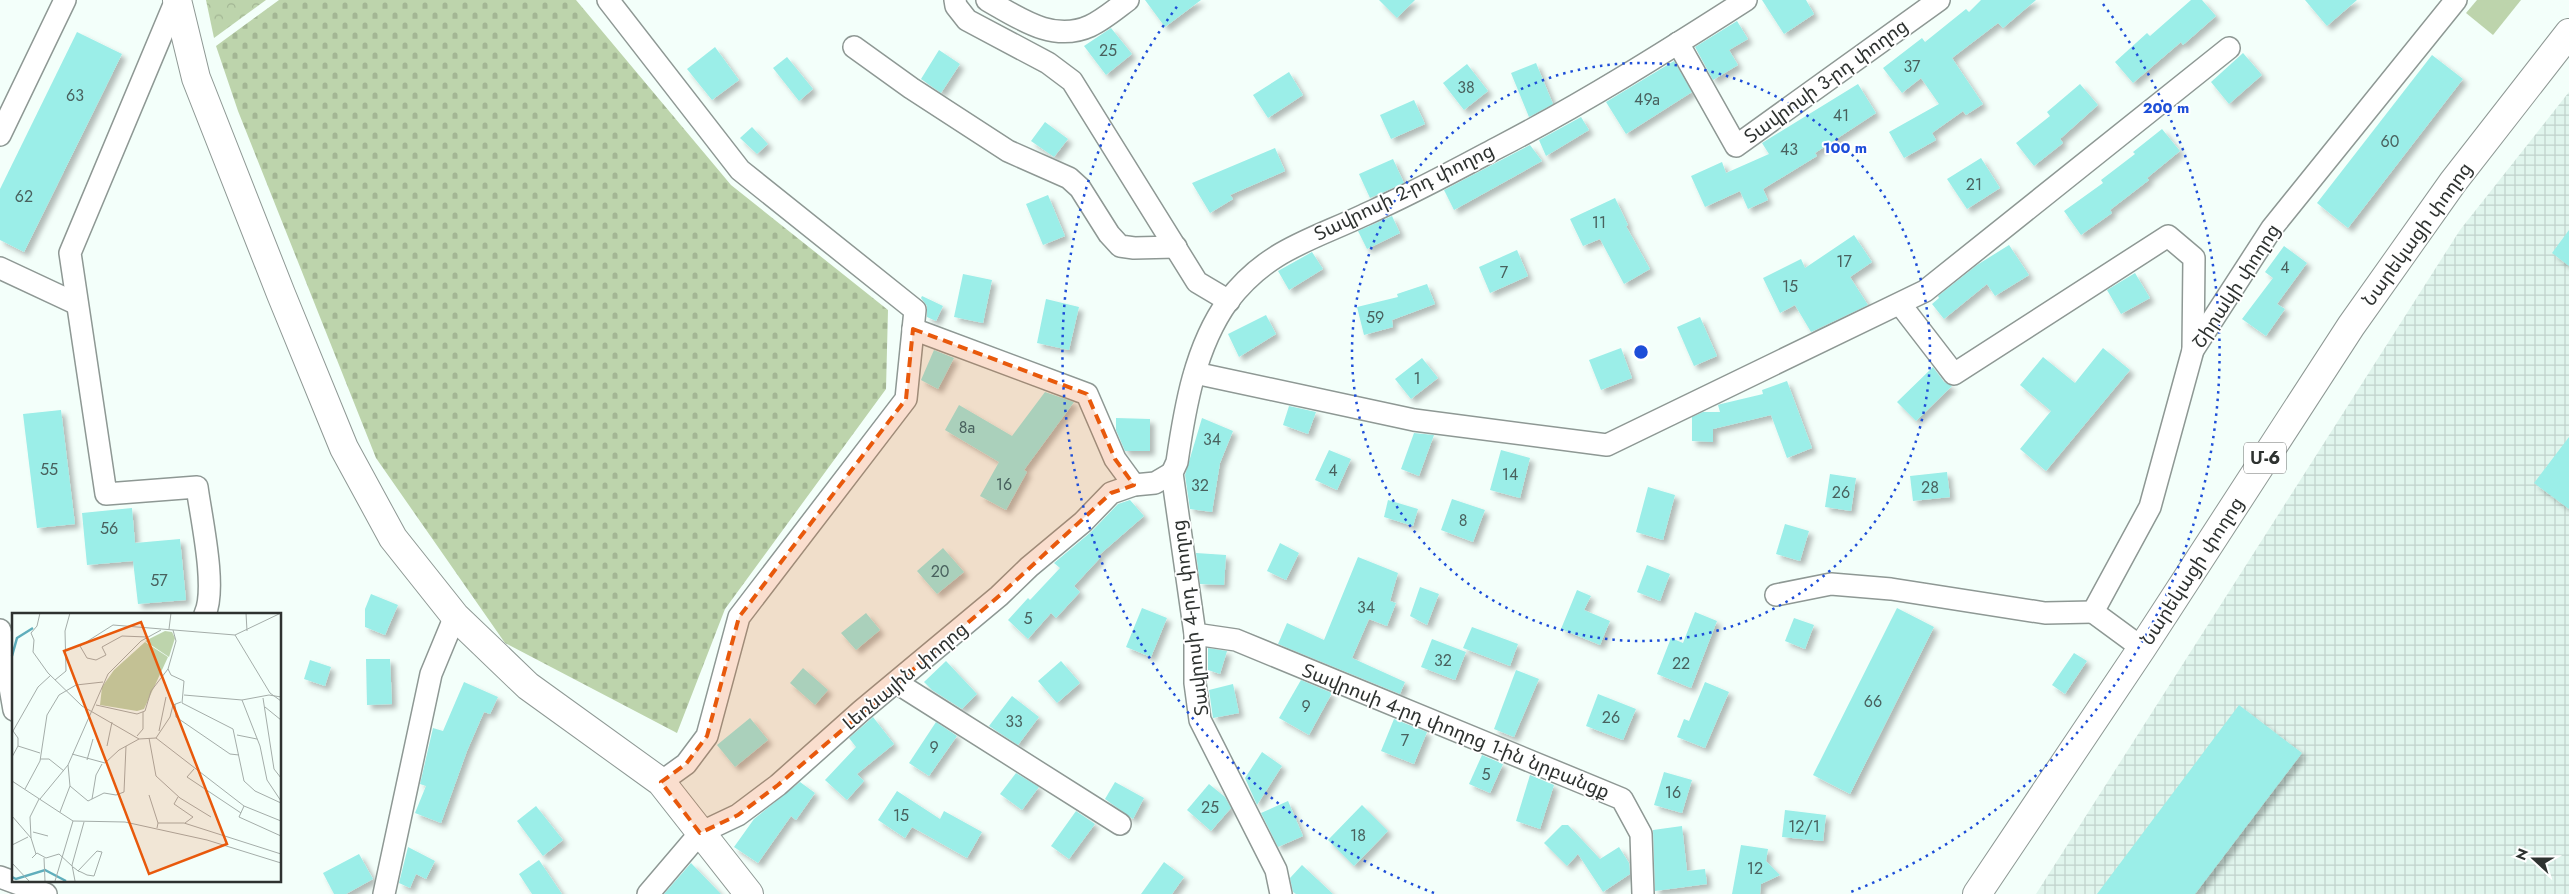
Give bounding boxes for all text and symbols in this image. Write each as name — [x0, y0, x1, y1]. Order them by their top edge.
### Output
street label: Տավրոսի 3-րդ փողոց — [1739, 12, 1913, 150]
house number: 25 — [1099, 39, 1117, 62]
house number: 37 — [1904, 55, 1921, 78]
house number: 38 — [1457, 76, 1475, 99]
house number: 63 — [66, 84, 84, 107]
house number: 49a — [1634, 88, 1660, 111]
text: 200 m — [2143, 97, 2189, 119]
house number: 41 — [1833, 104, 1849, 127]
house number: 60 — [2381, 130, 2399, 153]
street label: Տավրոսի 2-րդ փողոց — [1310, 137, 1498, 247]
text: 100 m — [1823, 137, 1867, 159]
house number: 43 — [1780, 138, 1798, 161]
street label: Նարեկացի փողոց — [2356, 156, 2478, 312]
house number: 21 — [1966, 173, 1982, 196]
house number: 62 — [15, 185, 33, 208]
house number: 11 — [1592, 211, 1606, 234]
street label: Շիրակի փողոց — [2186, 218, 2286, 354]
house number: 17 — [1836, 250, 1852, 273]
house number: 4 — [2280, 256, 2290, 279]
house number: 7 — [1500, 261, 1509, 284]
house number: 15 — [1782, 275, 1798, 298]
house number: 59 — [1366, 306, 1384, 329]
centre of rings — [1632, 343, 1650, 361]
house number: 1 — [1413, 367, 1421, 390]
house number: 8a — [959, 416, 975, 439]
house number: 34 — [1203, 428, 1221, 451]
road number: Մ-6 — [2244, 442, 2286, 473]
house number: 55 — [40, 458, 58, 481]
house number: 4 — [1328, 459, 1338, 482]
house number: 14 — [1502, 463, 1518, 486]
house number: 16 — [996, 473, 1012, 496]
house number: 32 — [1191, 474, 1209, 497]
house number: 28 — [1921, 476, 1939, 499]
house number: 26 — [1832, 481, 1850, 504]
street label: Նարեկացի փողոց — [2134, 492, 2250, 650]
house number: 8 — [1459, 509, 1467, 532]
house number: 56 — [100, 517, 118, 540]
street label: Տավրոսի 4-րդ փողոց — [1165, 518, 1215, 718]
house number: 20 — [931, 560, 949, 583]
house number: 57 — [150, 569, 168, 592]
house number: 34 — [1357, 596, 1375, 619]
house number: 5 — [1023, 607, 1033, 630]
inset map — [12, 613, 281, 882]
street label: Լեռնային փողոց — [837, 616, 973, 736]
house number: 32 — [1434, 649, 1452, 672]
house number: 22 — [1672, 652, 1690, 675]
street label: Տավրոսի 4-րդ փողոց 1-ին նրբանցք — [1298, 657, 1614, 805]
house number: 66 — [1864, 690, 1882, 713]
house number: 9 — [1301, 695, 1311, 718]
house number: 26 — [1602, 706, 1620, 729]
house number: 33 — [1005, 710, 1023, 733]
house number: 7 — [1401, 729, 1410, 752]
house number: 9 — [929, 736, 939, 759]
house number: 5 — [1481, 763, 1491, 786]
house number: 16 — [1665, 781, 1681, 804]
house number: 25 — [1201, 796, 1219, 819]
house number: 15 — [893, 804, 909, 827]
house number: 12/1 — [1788, 815, 1820, 838]
house number: 18 — [1350, 824, 1366, 847]
north arrow — [2509, 834, 2559, 884]
text: N — [2511, 846, 2533, 863]
house number: 12 — [1747, 857, 1763, 880]

